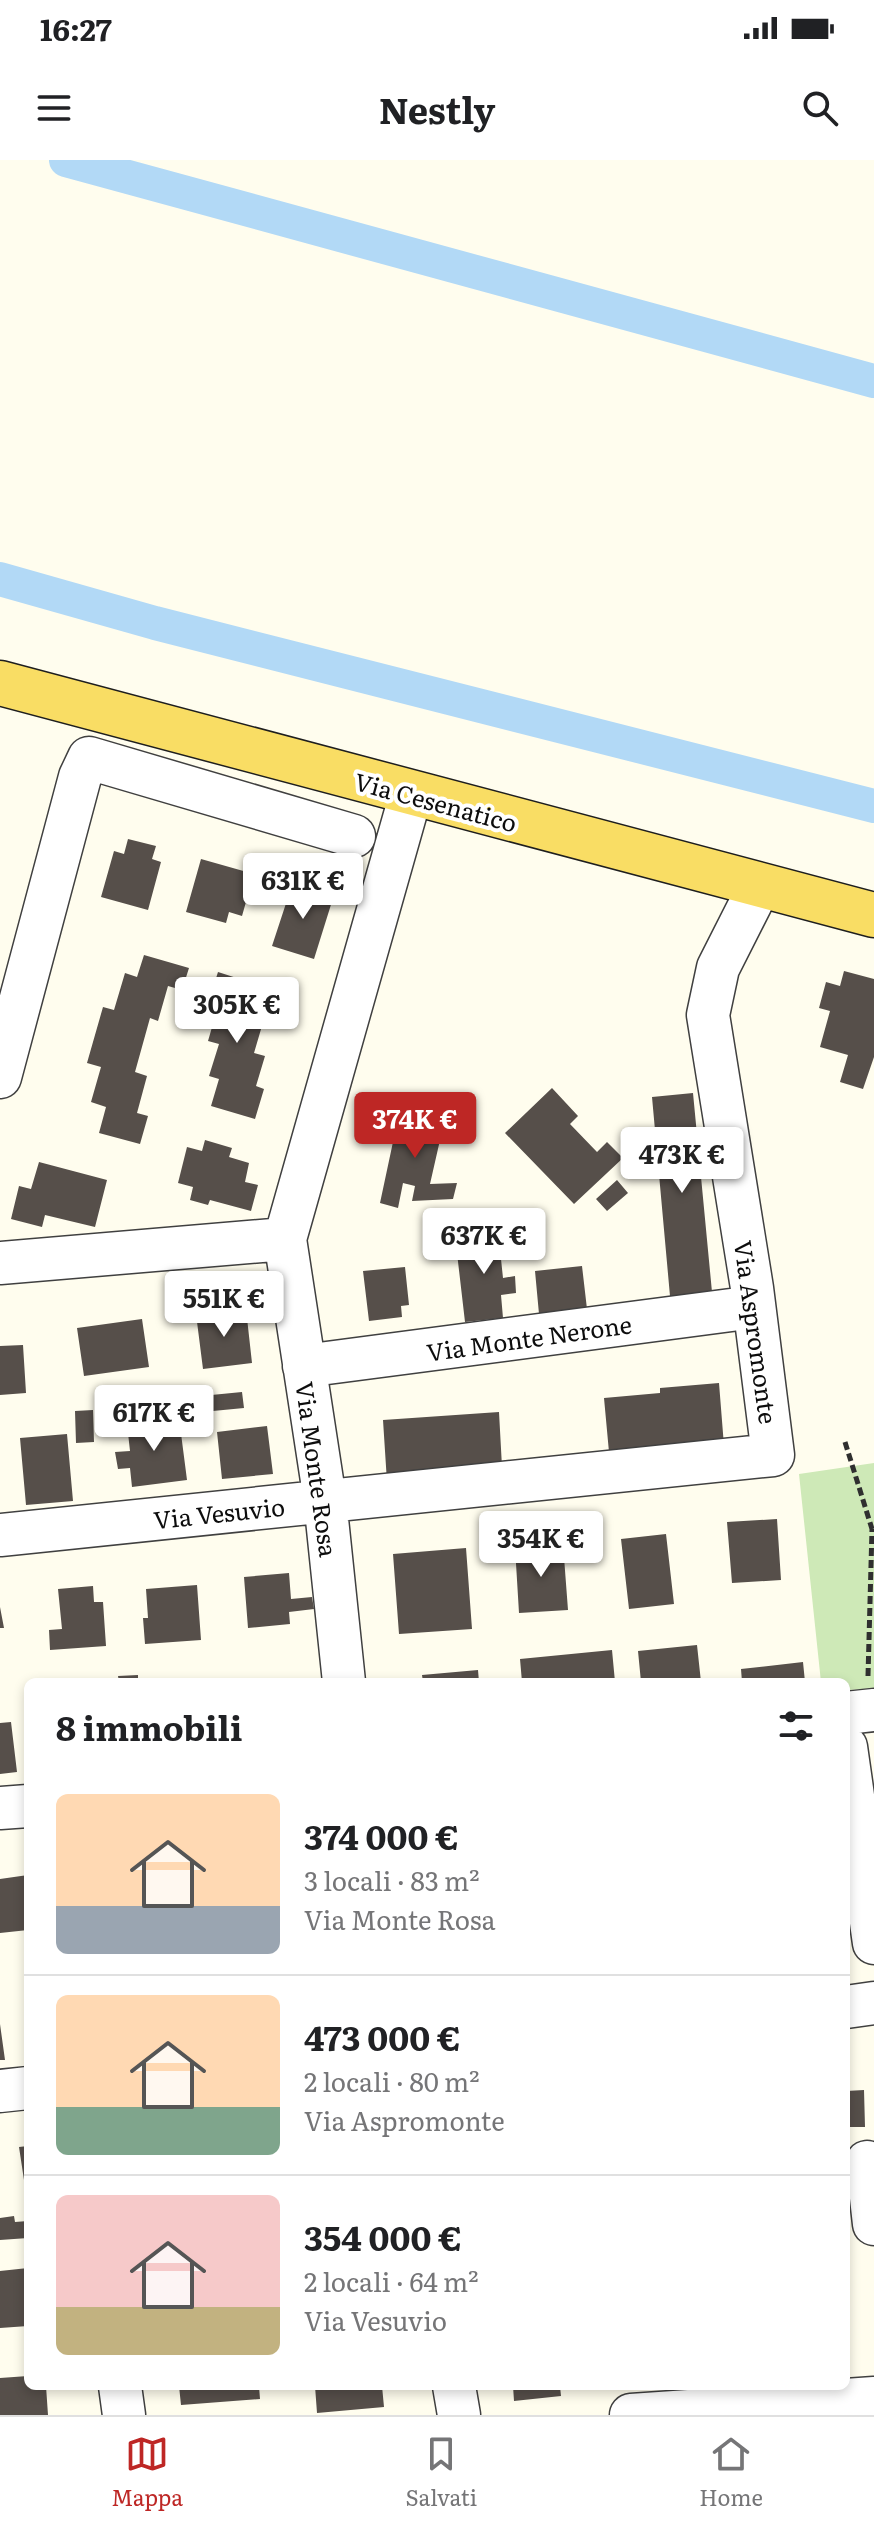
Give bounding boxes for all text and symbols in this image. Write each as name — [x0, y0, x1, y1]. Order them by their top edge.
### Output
text: 16:27 — [40, 6, 112, 50]
text: Nestly — [379, 82, 495, 135]
icon: menu — [32, 86, 76, 130]
icon: search — [798, 86, 842, 130]
street label: Via Cesenatico — [351, 763, 521, 839]
pin: 631K € — [238, 853, 368, 921]
text: 631K € — [261, 859, 345, 898]
pin: 305K € — [172, 977, 302, 1045]
text: 305K € — [193, 983, 281, 1022]
pin: 374K € — [350, 1092, 480, 1160]
text: 374K € — [372, 1098, 458, 1137]
pin: 473K € — [617, 1127, 747, 1195]
text: 473K € — [639, 1133, 725, 1172]
pin: 637K € — [419, 1208, 549, 1276]
text: 637K € — [441, 1214, 527, 1253]
street label: Via Aspromonte — [727, 1238, 787, 1426]
pin: 551K € — [159, 1271, 289, 1339]
text: 551K € — [183, 1277, 265, 1316]
street label: Via Monte Nerone — [424, 1305, 634, 1369]
street label: Via Monte Rosa — [288, 1379, 348, 1559]
pin: 617K € — [89, 1385, 219, 1453]
text: 617K € — [113, 1391, 195, 1430]
street label: Via Vesuvio — [152, 1488, 286, 1536]
pin: 354K € — [476, 1511, 606, 1579]
text: 354K € — [497, 1517, 585, 1556]
text: 8 immobili — [56, 1701, 242, 1751]
icon: filters — [774, 1704, 818, 1748]
text: 374 000 € — [304, 1810, 459, 1860]
icon: home — [120, 1826, 216, 1922]
text: 3 locali · 83 m² — [304, 1860, 480, 1899]
text: Via Monte Rosa — [304, 1899, 495, 1938]
text: 473 000 € — [304, 2011, 461, 2061]
icon: home — [120, 2027, 216, 2123]
text: 2 locali · 80 m² — [304, 2061, 480, 2100]
text: Via Aspromonte — [304, 2100, 505, 2139]
text: 354 000 € — [304, 2211, 462, 2261]
icon: home — [120, 2227, 216, 2323]
text: 2 locali · 64 m² — [304, 2261, 479, 2300]
text: Via Vesuvio — [304, 2300, 447, 2339]
tab: Mappa — [111, 2432, 183, 2513]
tab: Salvati — [405, 2432, 477, 2513]
tab: Home — [699, 2432, 763, 2513]

